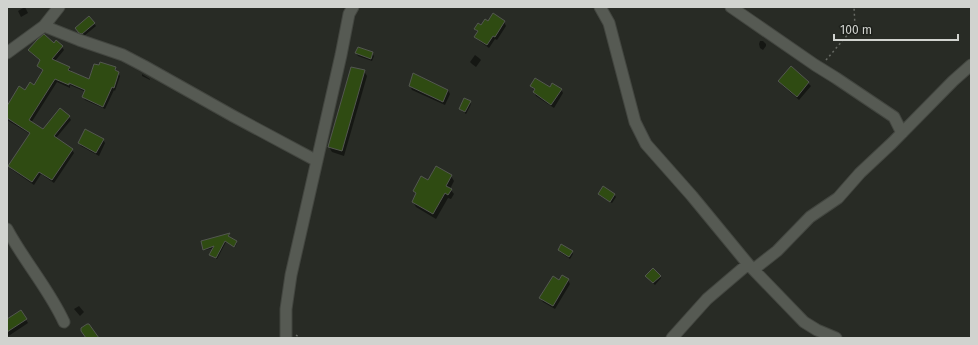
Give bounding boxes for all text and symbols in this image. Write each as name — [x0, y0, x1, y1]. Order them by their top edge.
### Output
scale bar — [834, 16, 958, 42]
text: 100 m — [840, 23, 872, 37]

